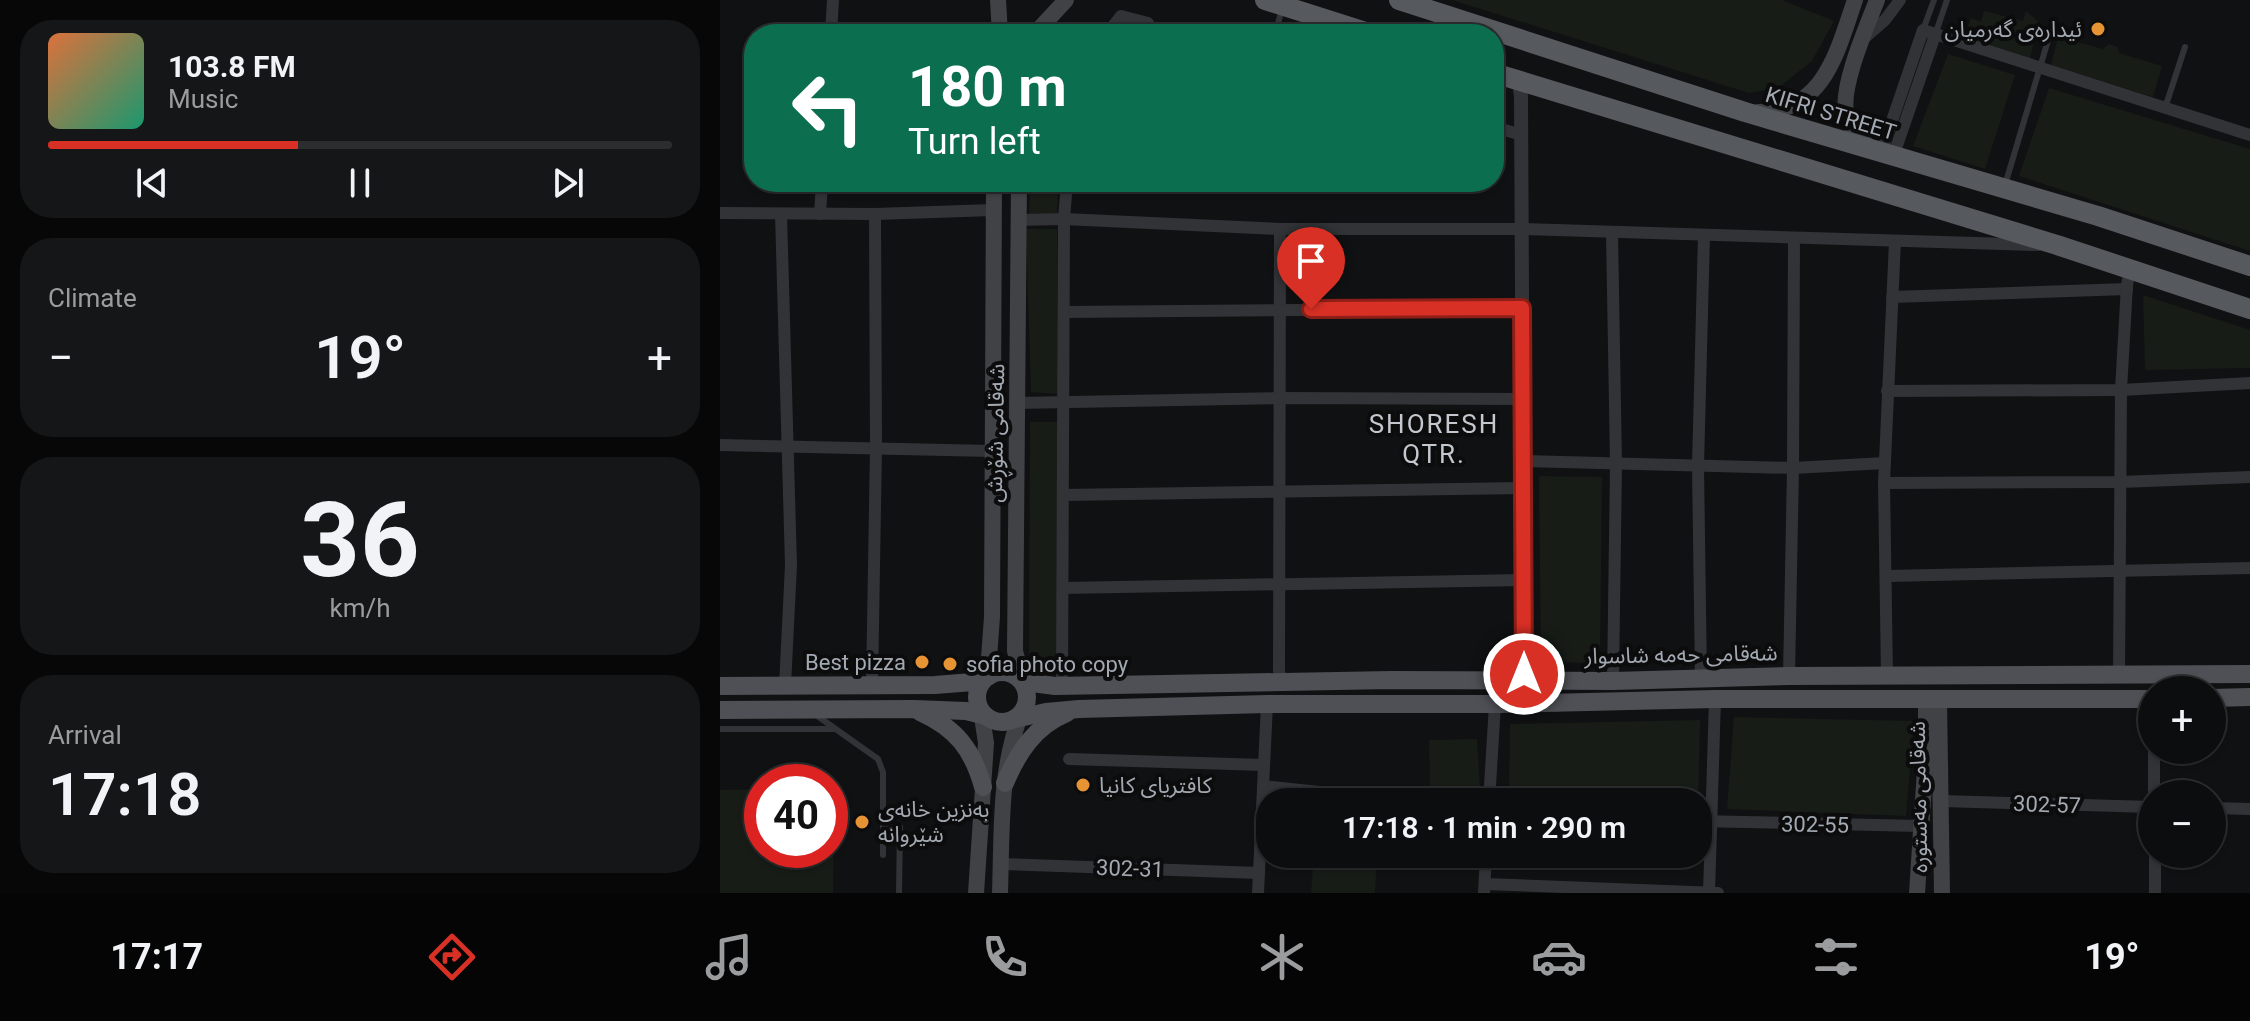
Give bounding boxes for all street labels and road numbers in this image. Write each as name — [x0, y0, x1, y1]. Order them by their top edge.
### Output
street label: KIFRI STREET — [1763, 82, 1899, 145]
street label: شەقامی شۆڕش — [982, 363, 1015, 503]
street label: شەقامی حەمە شاسوار — [1583, 640, 1778, 670]
street label: شەقامی مەستورە — [1905, 721, 1933, 873]
street label: 302-57 — [2013, 791, 2081, 818]
street label: 302-55 — [1781, 811, 1849, 838]
street label: 302-31 — [1096, 855, 1164, 882]

